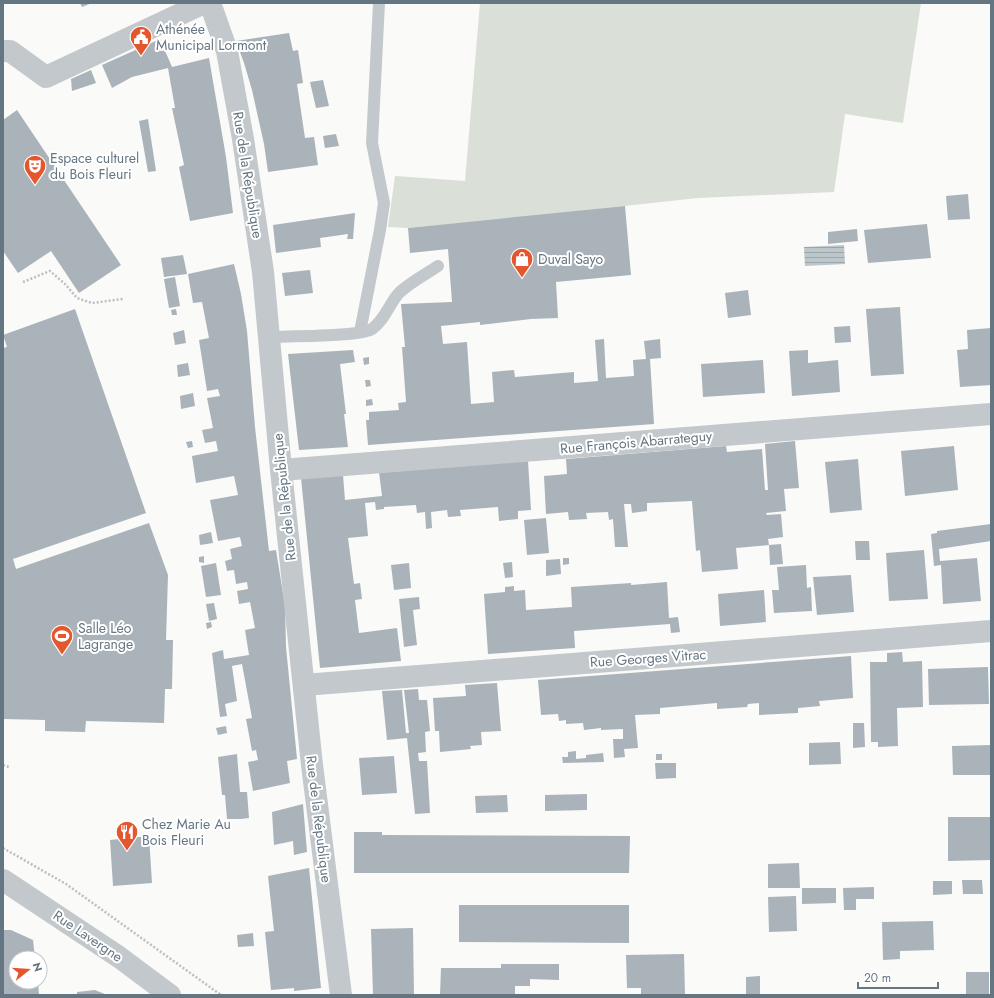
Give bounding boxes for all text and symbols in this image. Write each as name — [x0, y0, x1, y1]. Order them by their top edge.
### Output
place label: Athénée Municipal Lormont — [156, 19, 267, 55]
public building icon: Athénée Municipal Lormont — [128, 24, 154, 57]
street label: Rue de la République — [228, 110, 268, 240]
place label: Espace culturel du Bois Fleuri — [50, 148, 139, 184]
theatre icon: Espace culturel du Bois Fleuri — [22, 153, 48, 186]
shop icon: Duval Sayo — [509, 246, 535, 279]
place label: Duval Sayo — [538, 249, 603, 269]
street label: Rue François Abarrateguy — [559, 425, 714, 459]
street label: Rue de la République — [267, 432, 301, 562]
place label: Salle Léo Lagrange — [78, 618, 133, 654]
sports icon: Salle Léo Lagrange — [49, 623, 75, 656]
street label: Rue Georges Vitrac — [589, 644, 707, 672]
street label: Rue de la République — [301, 754, 337, 884]
place label: Chez Marie Au Bois Fleuri — [142, 814, 231, 850]
restaurant icon: Chez Marie Au Bois Fleuri — [114, 819, 140, 852]
street label: Rue Lavergne — [49, 905, 127, 967]
north arrow — [8, 950, 48, 990]
text: N — [29, 961, 46, 974]
scale bar — [858, 964, 938, 990]
text: 20 m — [864, 969, 891, 987]

